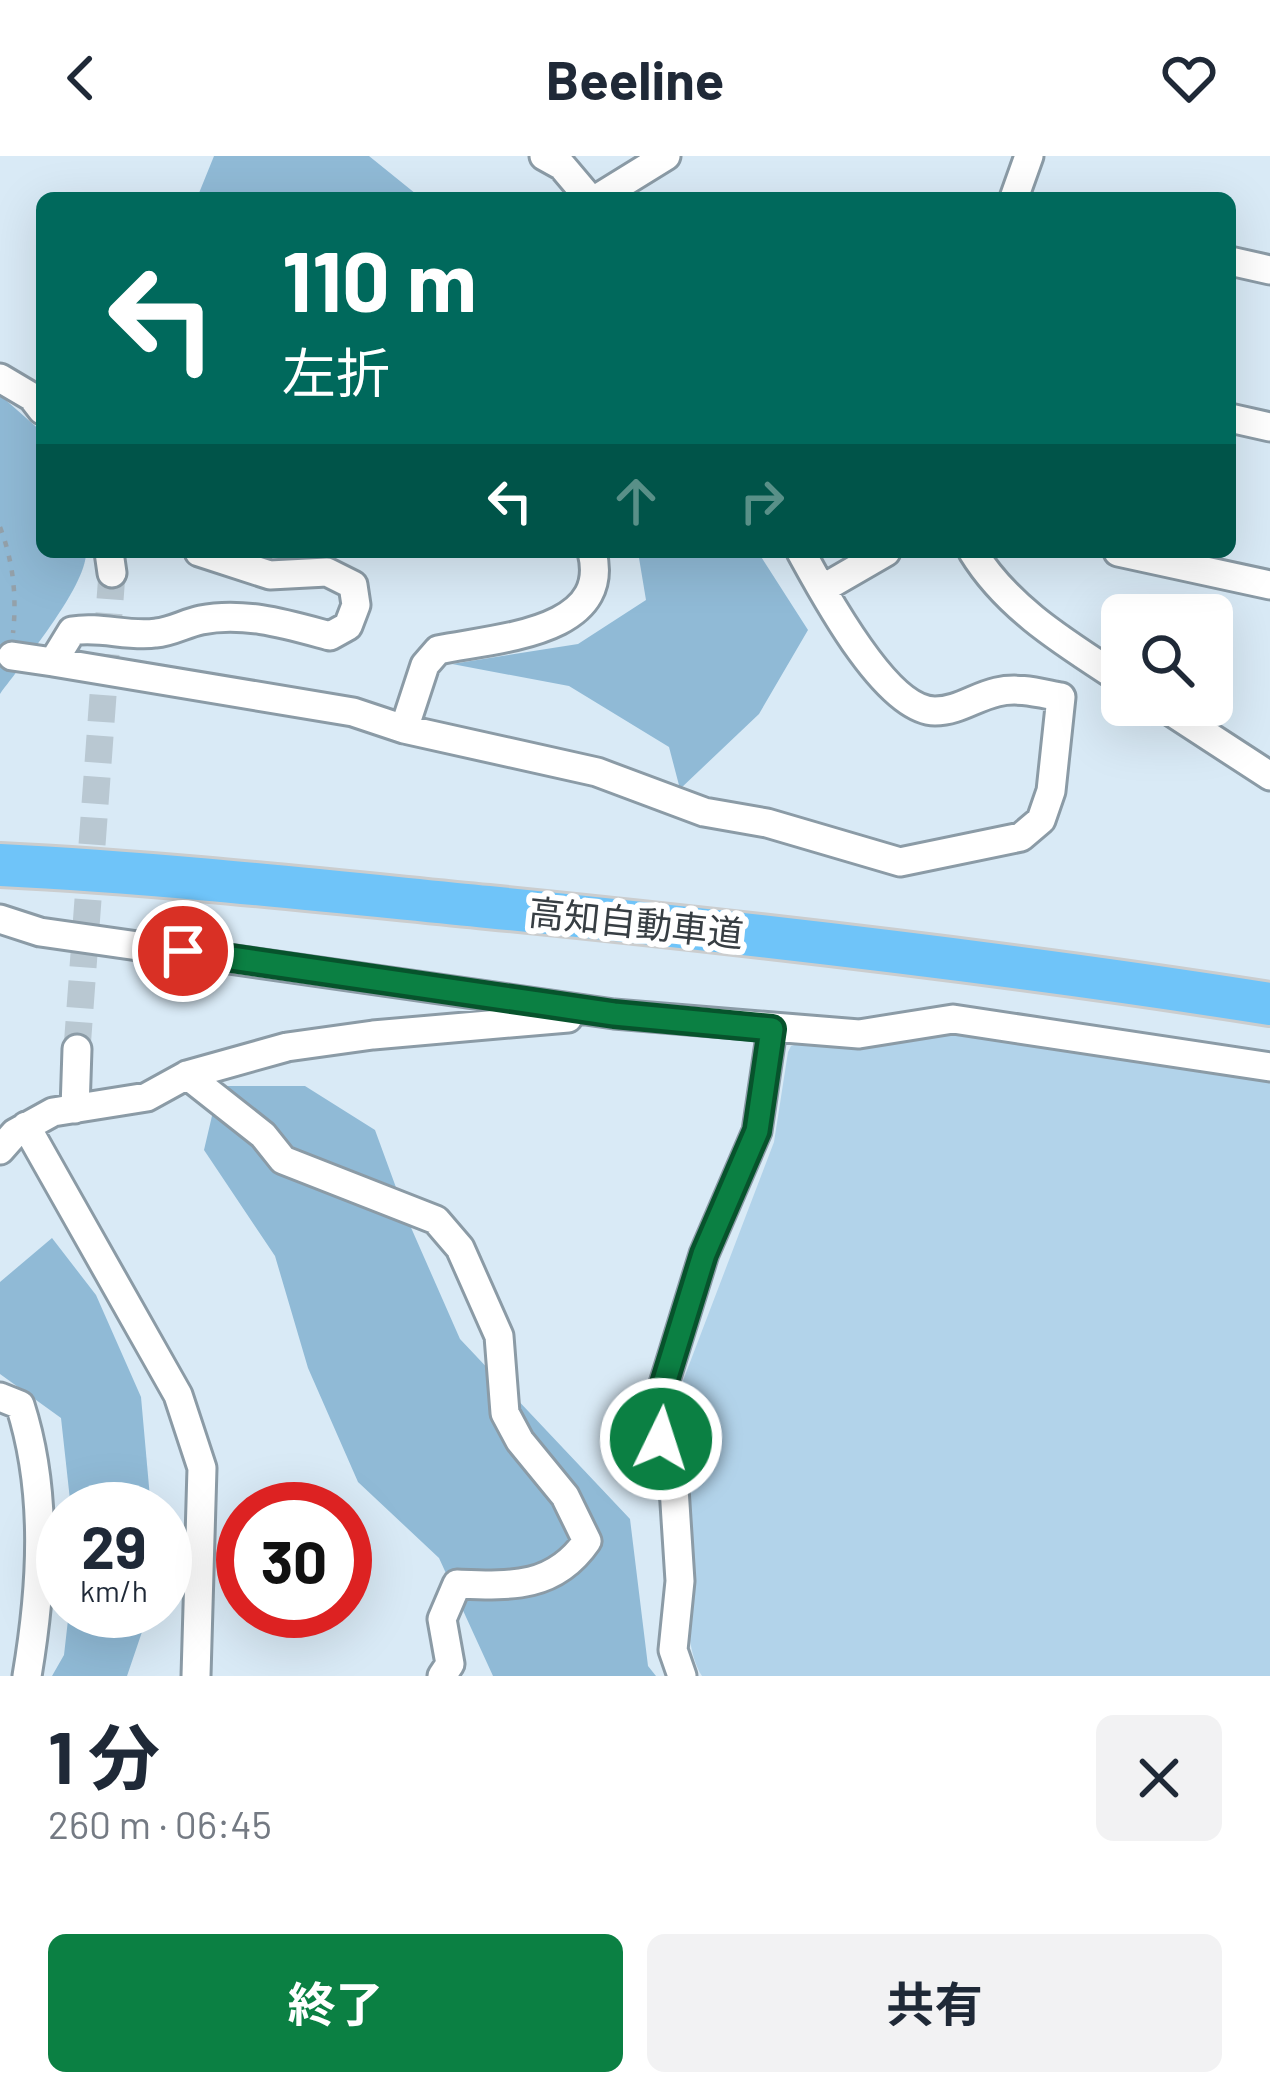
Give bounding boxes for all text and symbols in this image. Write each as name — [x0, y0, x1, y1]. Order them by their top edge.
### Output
icon: back — [48, 45, 114, 111]
icon: heart — [1156, 45, 1222, 111]
text: Beeline — [546, 46, 724, 111]
text: 110 m — [282, 228, 477, 329]
icon: left — [84, 240, 240, 396]
text: 左折 — [282, 339, 390, 404]
icon: left — [477, 468, 543, 534]
icon: ahead — [603, 468, 669, 534]
icon: right — [729, 468, 795, 534]
map controls — [1101, 594, 1233, 726]
button: search — [1101, 594, 1233, 726]
street label: 高知自動車道 — [526, 889, 746, 954]
pin — [132, 900, 234, 1002]
icon: arrive — [150, 918, 216, 984]
position arrow — [598, 1376, 724, 1502]
speed limit sign: 30 — [216, 1482, 372, 1638]
text: 29 — [81, 1509, 147, 1581]
text: km/h — [80, 1572, 148, 1608]
text: 1 分 — [48, 1712, 160, 1798]
button: close — [1096, 1715, 1222, 1841]
text: 260 m · 06:45 — [48, 1800, 272, 1847]
button: 終了 — [48, 1934, 623, 2072]
button: 共有 — [647, 1934, 1222, 2072]

